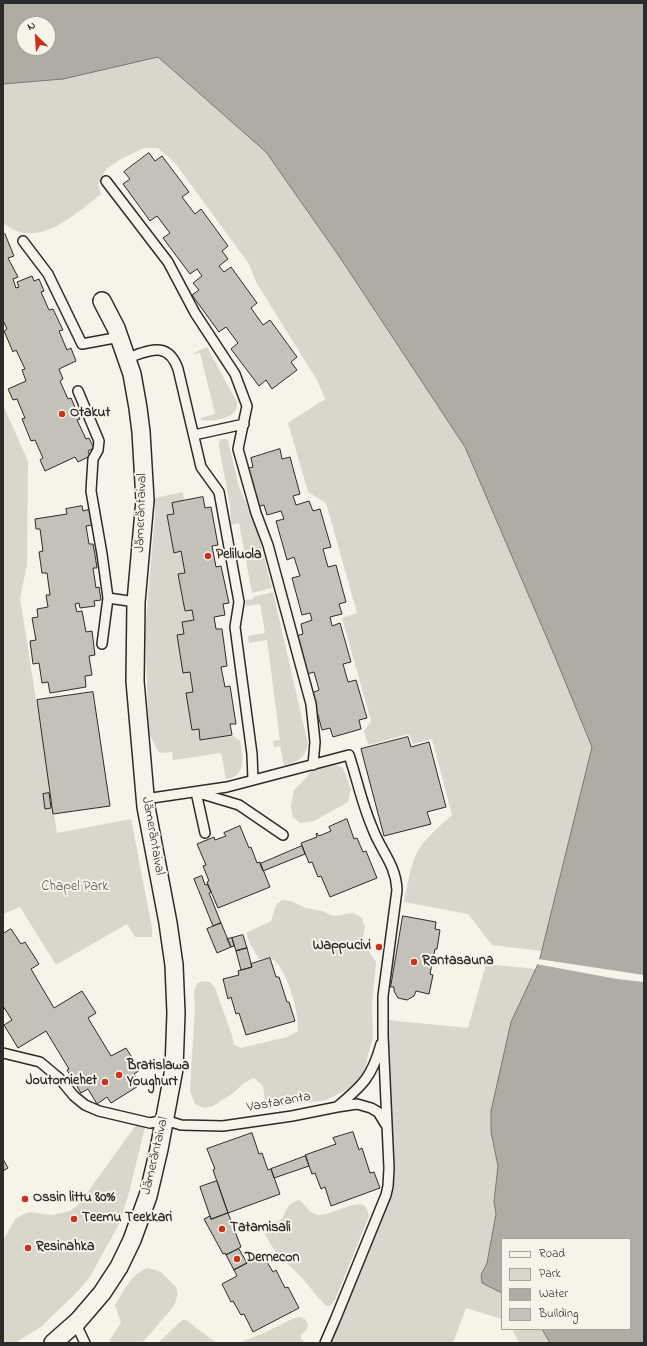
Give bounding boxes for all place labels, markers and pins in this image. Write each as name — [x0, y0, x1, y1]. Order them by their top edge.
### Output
place label: Otakut — [70, 406, 110, 422]
marker: Otakut — [57, 409, 67, 419]
place label: Peliluola — [216, 548, 261, 564]
marker: Peliluola — [203, 551, 213, 561]
place label: Wappucivi — [313, 939, 371, 955]
marker: Wappucivi — [374, 942, 384, 952]
place label: Rantasauna — [422, 954, 494, 970]
marker: Rantasauna — [409, 957, 419, 967]
place label: Bratislawa Youghurt — [127, 1059, 189, 1092]
marker: Bratislawa Youghurt — [114, 1070, 124, 1080]
place label: Joutomiehet — [26, 1074, 97, 1090]
marker: Joutomiehet — [100, 1077, 110, 1087]
place label: Ossin littu 80% — [33, 1191, 115, 1207]
marker: Ossin littu 80% — [20, 1194, 30, 1204]
place label: Teemu Teekkari — [82, 1211, 172, 1227]
marker: Teemu Teekkari — [69, 1214, 79, 1224]
place label: Tatamisali — [230, 1221, 291, 1237]
marker: Tatamisali — [217, 1224, 227, 1234]
place label: Resinahka — [36, 1240, 94, 1256]
marker: Resinahka — [23, 1243, 33, 1253]
place label: Dernecon — [245, 1251, 299, 1267]
marker: Dernecon — [232, 1254, 242, 1264]

